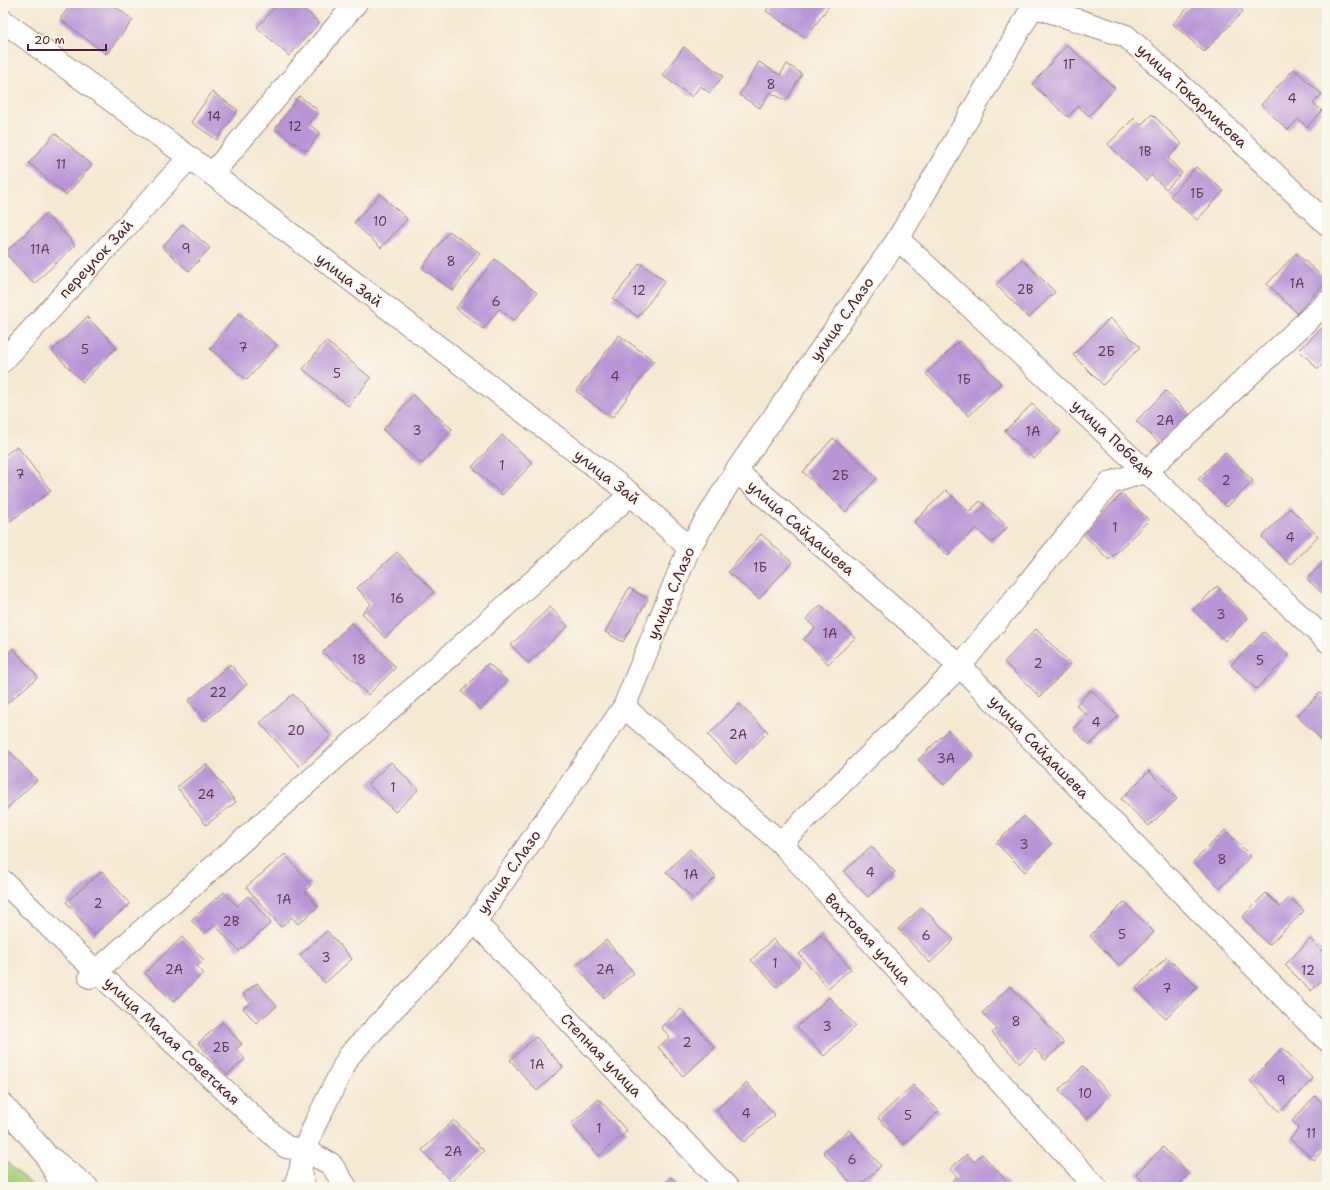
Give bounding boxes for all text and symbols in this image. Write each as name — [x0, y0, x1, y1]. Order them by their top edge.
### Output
scale bar — [28, 26, 106, 52]
text: 20 m — [34, 32, 65, 48]
street label: улица Токарликова — [1132, 39, 1252, 153]
house number: 1Г — [1063, 56, 1075, 73]
house number: 8 — [766, 76, 776, 93]
house number: 4 — [1287, 90, 1297, 107]
house number: 14 — [207, 108, 221, 125]
house number: 12 — [288, 118, 302, 135]
house number: 1В — [1138, 143, 1152, 160]
house number: 11 — [56, 156, 66, 173]
house number: 1Б — [1190, 185, 1204, 202]
house number: 10 — [373, 213, 387, 230]
street label: переулок Зай — [54, 215, 138, 303]
house number: 9 — [181, 240, 191, 257]
house number: 11А — [30, 241, 50, 258]
street label: улица Зай — [312, 248, 386, 312]
house number: 8 — [446, 253, 456, 270]
street label: улица С.Лазо — [805, 273, 879, 365]
house number: 1А — [1290, 275, 1304, 292]
house number: 2В — [1017, 281, 1034, 298]
house number: 12 — [632, 282, 646, 299]
house number: 6 — [491, 293, 501, 310]
house number: 7 — [238, 339, 248, 356]
house number: 5 — [81, 341, 89, 358]
house number: 2Б — [1097, 343, 1115, 360]
house number: 5 — [333, 365, 341, 382]
house number: 4 — [610, 368, 620, 385]
house number: 1Б — [957, 371, 971, 388]
street label: улица Победы — [1067, 395, 1159, 483]
house number: 2А — [1156, 412, 1174, 429]
house number: 3 — [412, 422, 422, 439]
house number: 1А — [1026, 423, 1040, 440]
street label: улица Зай — [570, 445, 644, 509]
house number: 1 — [499, 457, 505, 474]
house number: 7 — [15, 466, 25, 483]
house number: 2Б — [831, 467, 849, 484]
house number: 2 — [1221, 472, 1231, 489]
street label: улица Сайдашева — [743, 476, 859, 581]
house number: 1 — [1112, 519, 1118, 536]
house number: 4 — [1285, 529, 1295, 546]
street label: улица С.Лазо — [643, 544, 699, 642]
house number: 1Б — [753, 559, 767, 576]
house number: 16 — [390, 590, 404, 607]
house number: 3 — [1216, 606, 1226, 623]
house number: 1А — [823, 625, 837, 642]
house number: 18 — [352, 651, 366, 668]
house number: 5 — [1256, 652, 1264, 669]
house number: 2 — [1033, 655, 1043, 672]
house number: 22 — [209, 684, 227, 701]
street label: улица Сайдашева — [985, 691, 1094, 803]
house number: 4 — [1091, 714, 1101, 731]
house number: 20 — [287, 722, 305, 739]
house number: 2А — [729, 726, 747, 743]
house number: 3А — [937, 750, 955, 767]
house number: 1 — [390, 779, 396, 796]
house number: 24 — [197, 786, 215, 803]
street label: улица С.Лазо — [472, 826, 546, 918]
house number: 3 — [1019, 836, 1029, 853]
house number: 8 — [1217, 851, 1227, 868]
house number: 4 — [865, 864, 875, 881]
house number: 1А — [684, 866, 698, 883]
street label: Вахтовая улица — [820, 889, 916, 990]
house number: 1А — [277, 891, 291, 908]
house number: 2 — [93, 895, 103, 912]
house number: 2В — [223, 913, 240, 930]
house number: 5 — [1118, 926, 1126, 943]
house number: 6 — [921, 927, 931, 944]
house number: 3 — [321, 949, 331, 966]
house number: 1 — [772, 955, 778, 972]
house number: 2А — [165, 961, 183, 978]
house number: 2А — [596, 961, 614, 978]
house number: 12 — [1301, 962, 1315, 979]
street label: улица Малая Советская — [100, 973, 244, 1109]
house number: 7 — [1162, 980, 1172, 997]
street label: Степная улица — [556, 1009, 647, 1102]
house number: 8 — [1011, 1013, 1021, 1030]
house number: 3 — [822, 1018, 832, 1035]
house number: 2 — [682, 1034, 692, 1051]
house number: 2Б — [212, 1039, 230, 1056]
house number: 1А — [530, 1056, 544, 1073]
house number: 9 — [1276, 1072, 1286, 1089]
house number: 10 — [1078, 1085, 1092, 1102]
house number: 4 — [741, 1105, 751, 1122]
house number: 5 — [904, 1107, 912, 1124]
house number: 1 — [596, 1120, 602, 1137]
house number: 11 — [1306, 1125, 1316, 1142]
house number: 2А — [444, 1143, 462, 1160]
house number: 6 — [847, 1151, 857, 1168]

